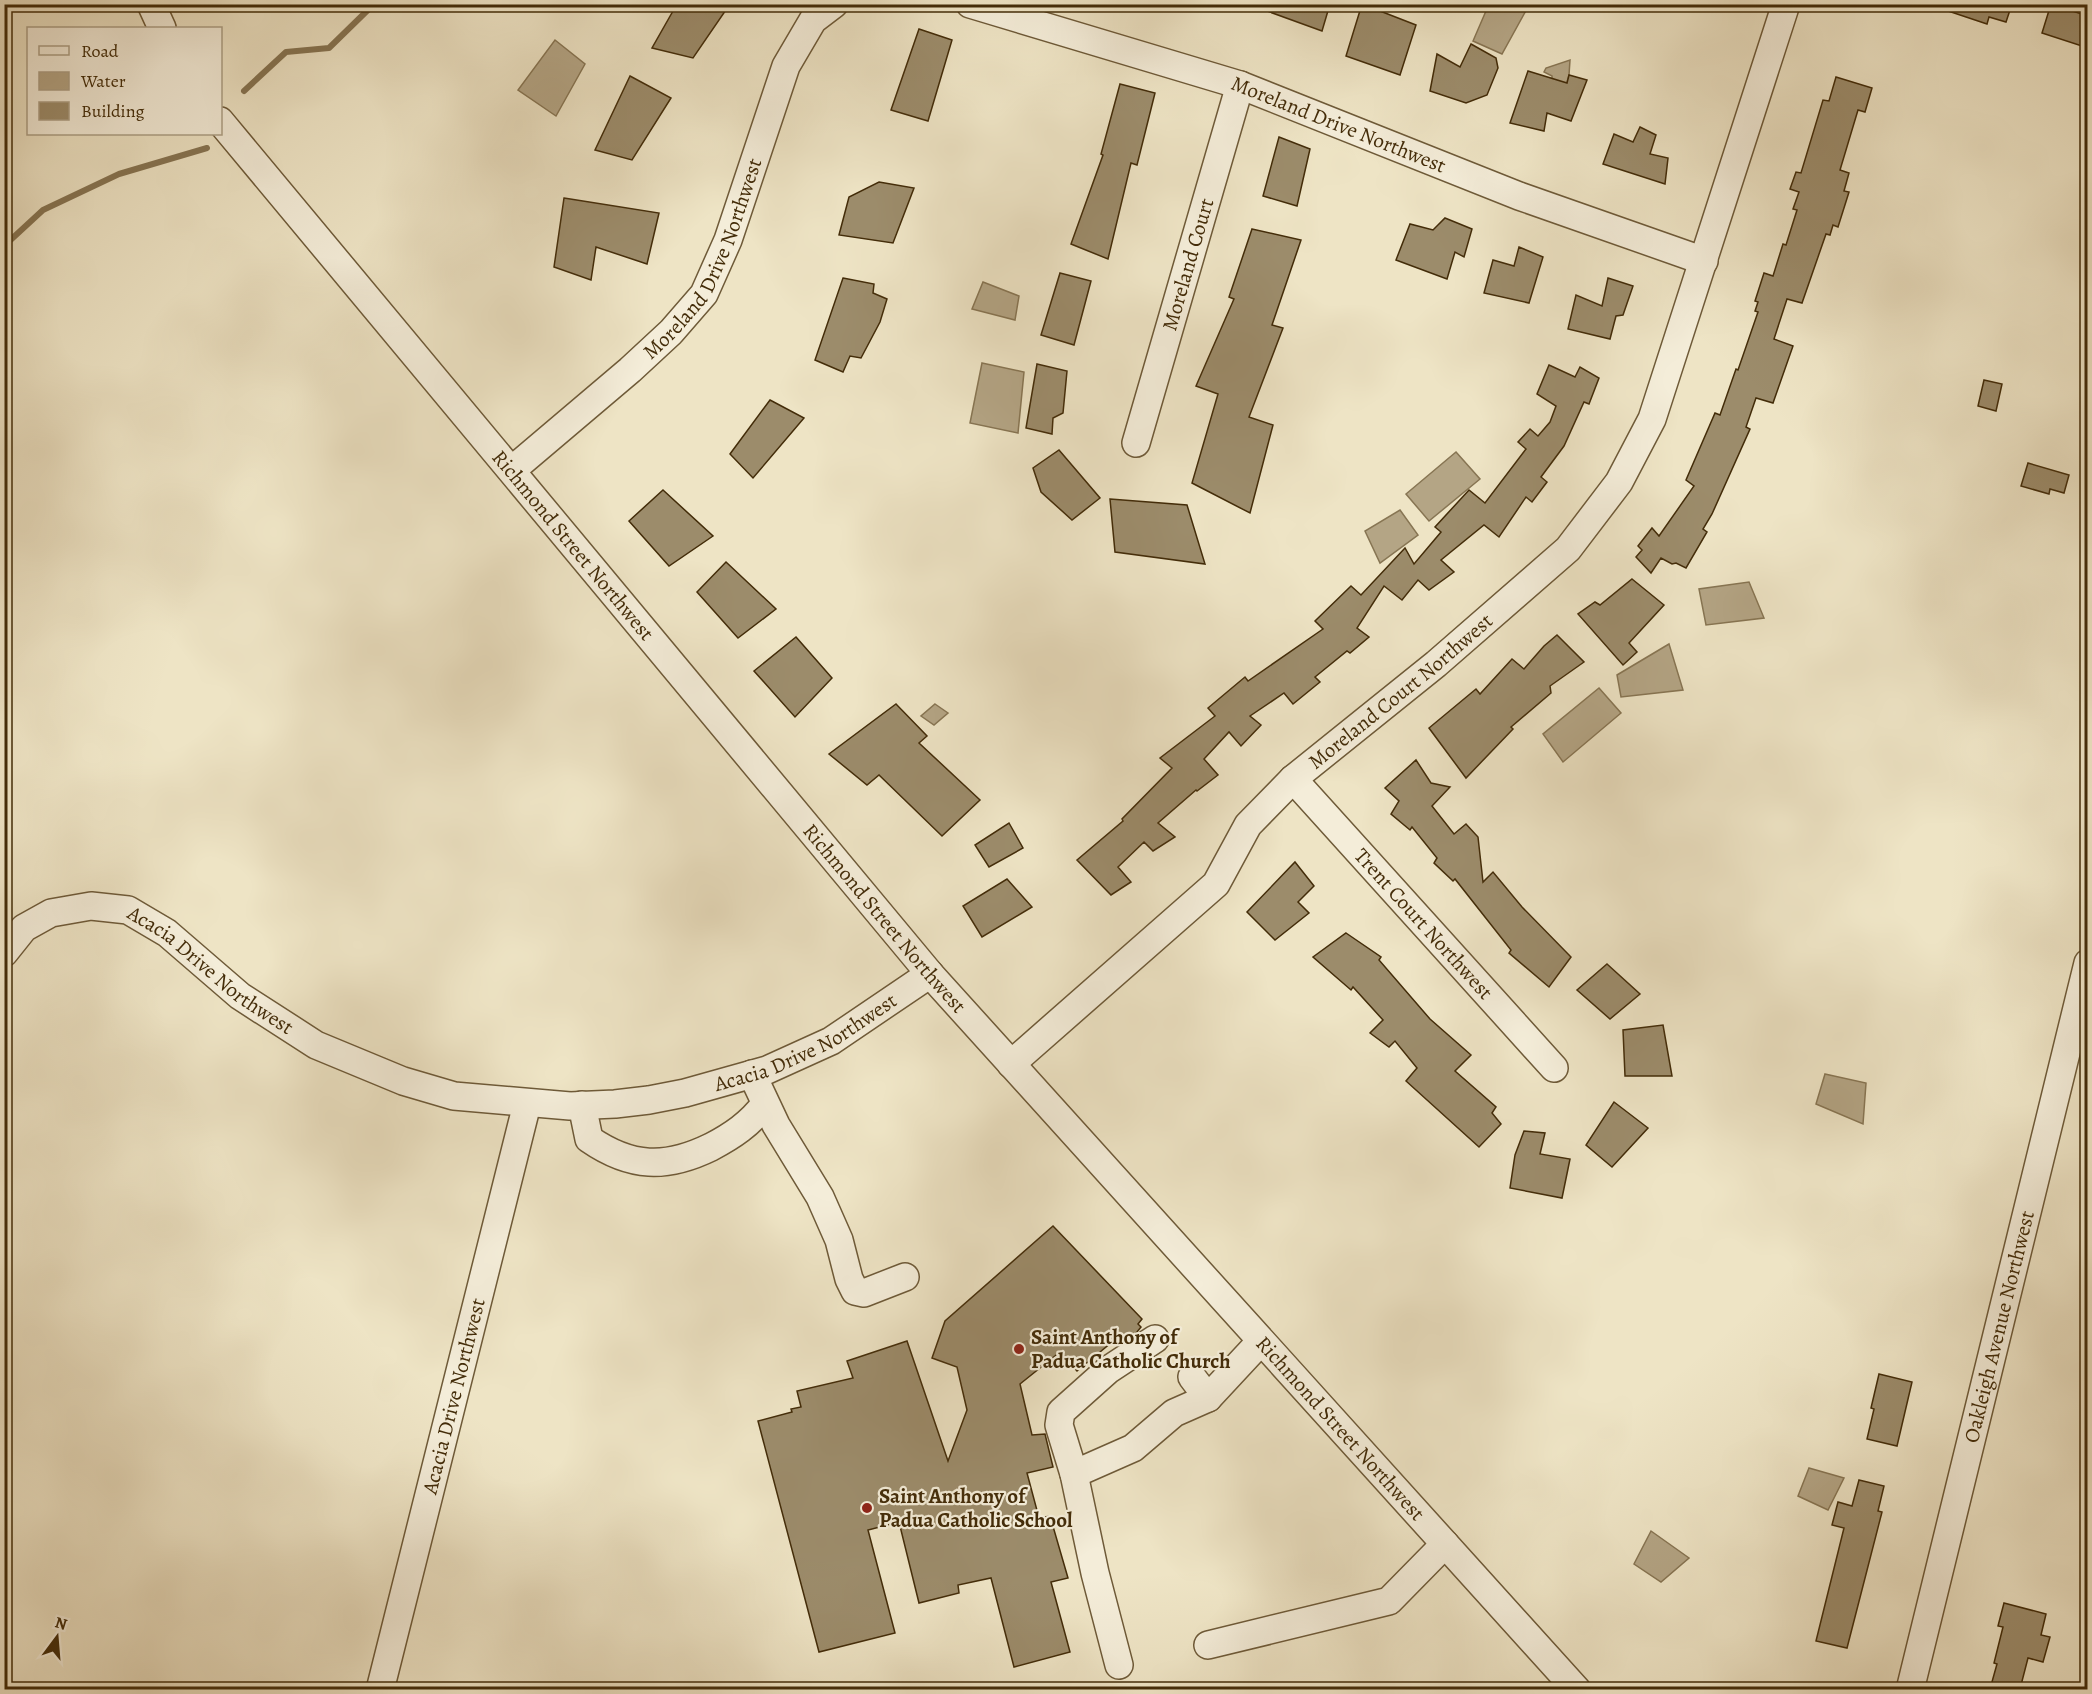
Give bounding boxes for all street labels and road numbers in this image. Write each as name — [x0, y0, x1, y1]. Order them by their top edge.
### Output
street label: Moreland Drive Northwest — [1227, 69, 1450, 180]
street label: Moreland Drive Northwest — [637, 155, 768, 365]
street label: Moreland Court — [1155, 195, 1220, 334]
street label: Richmond Street Northwest — [486, 444, 661, 646]
street label: Moreland Court Northwest — [1302, 607, 1499, 775]
street label: Richmond Street Northwest — [797, 818, 973, 1019]
street label: Trent Court Northwest — [1348, 842, 1499, 1005]
street label: Acacia Drive Northwest — [122, 898, 299, 1041]
street label: Acacia Drive Northwest — [710, 987, 902, 1098]
street label: Oakleigh Avenue Northwest — [1957, 1208, 2041, 1446]
street label: Acacia Drive Northwest — [415, 1295, 492, 1498]
street label: Richmond Street Northwest — [1250, 1330, 1431, 1527]

